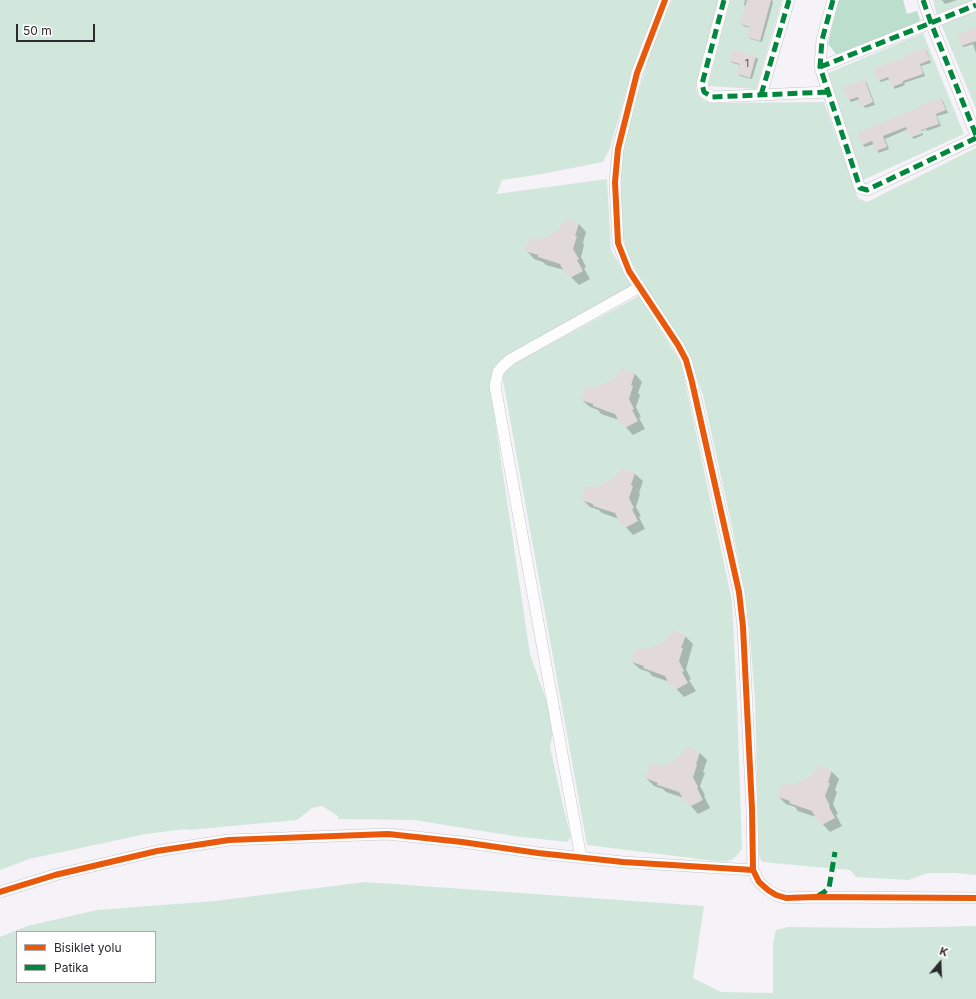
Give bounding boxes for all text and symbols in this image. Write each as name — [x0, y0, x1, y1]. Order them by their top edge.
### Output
scale bar — [18, 16, 97, 42]
text: 50 m — [23, 23, 52, 38]
house number: 1 — [745, 57, 749, 71]
legend — [16, 931, 156, 983]
text: Bisiklet yolu — [54, 940, 122, 955]
north arrow — [920, 943, 960, 983]
text: K — [938, 944, 950, 960]
text: Patika — [54, 960, 89, 975]

